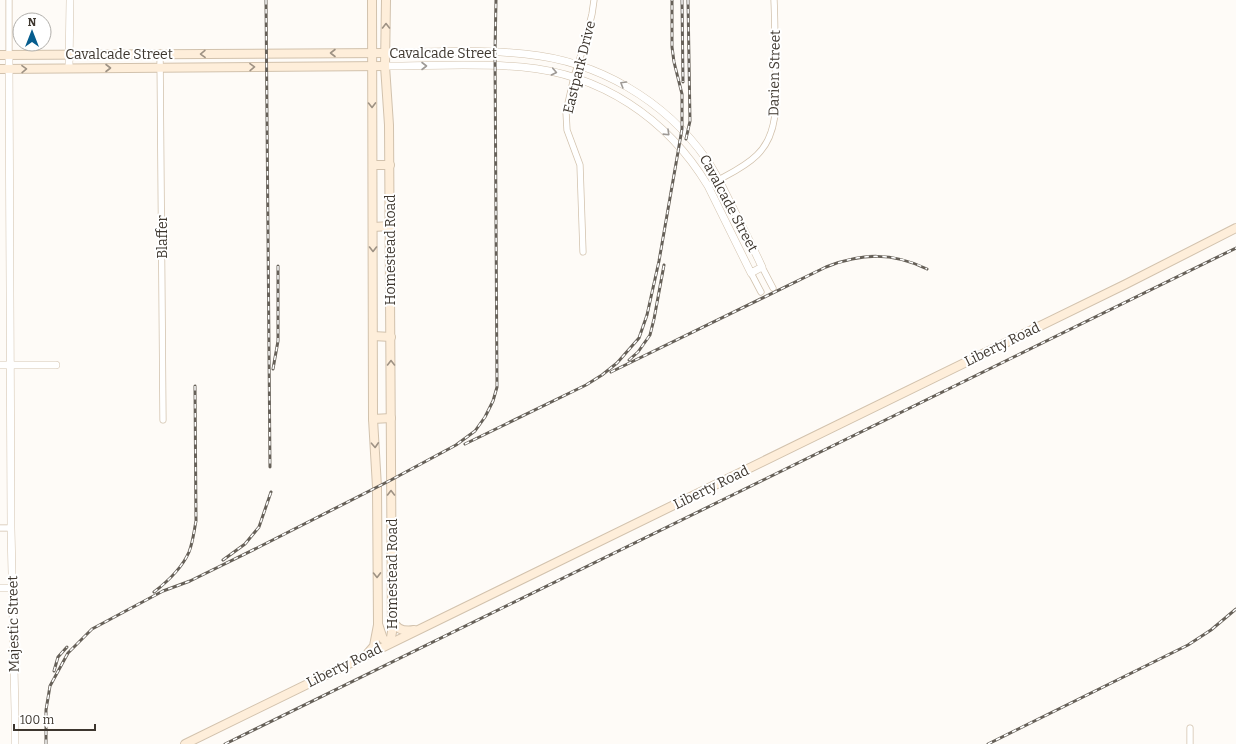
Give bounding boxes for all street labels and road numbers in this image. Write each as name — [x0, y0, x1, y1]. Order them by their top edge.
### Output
street label: Eastpark Drive — [560, 19, 599, 115]
street label: Darien Street — [765, 30, 784, 116]
street label: Cavalcade Street — [389, 45, 497, 62]
street label: Cavalcade Street — [65, 46, 173, 63]
street label: Cavalcade Street — [696, 152, 761, 255]
street label: Homestead Road — [382, 195, 399, 305]
street label: Blaffer — [154, 215, 171, 259]
street label: Liberty Road — [962, 319, 1043, 370]
street label: Liberty Road — [671, 462, 752, 513]
street label: Homestead Road — [384, 519, 401, 629]
street label: Majestic Street — [4, 575, 23, 673]
street label: Liberty Road — [304, 640, 385, 691]

